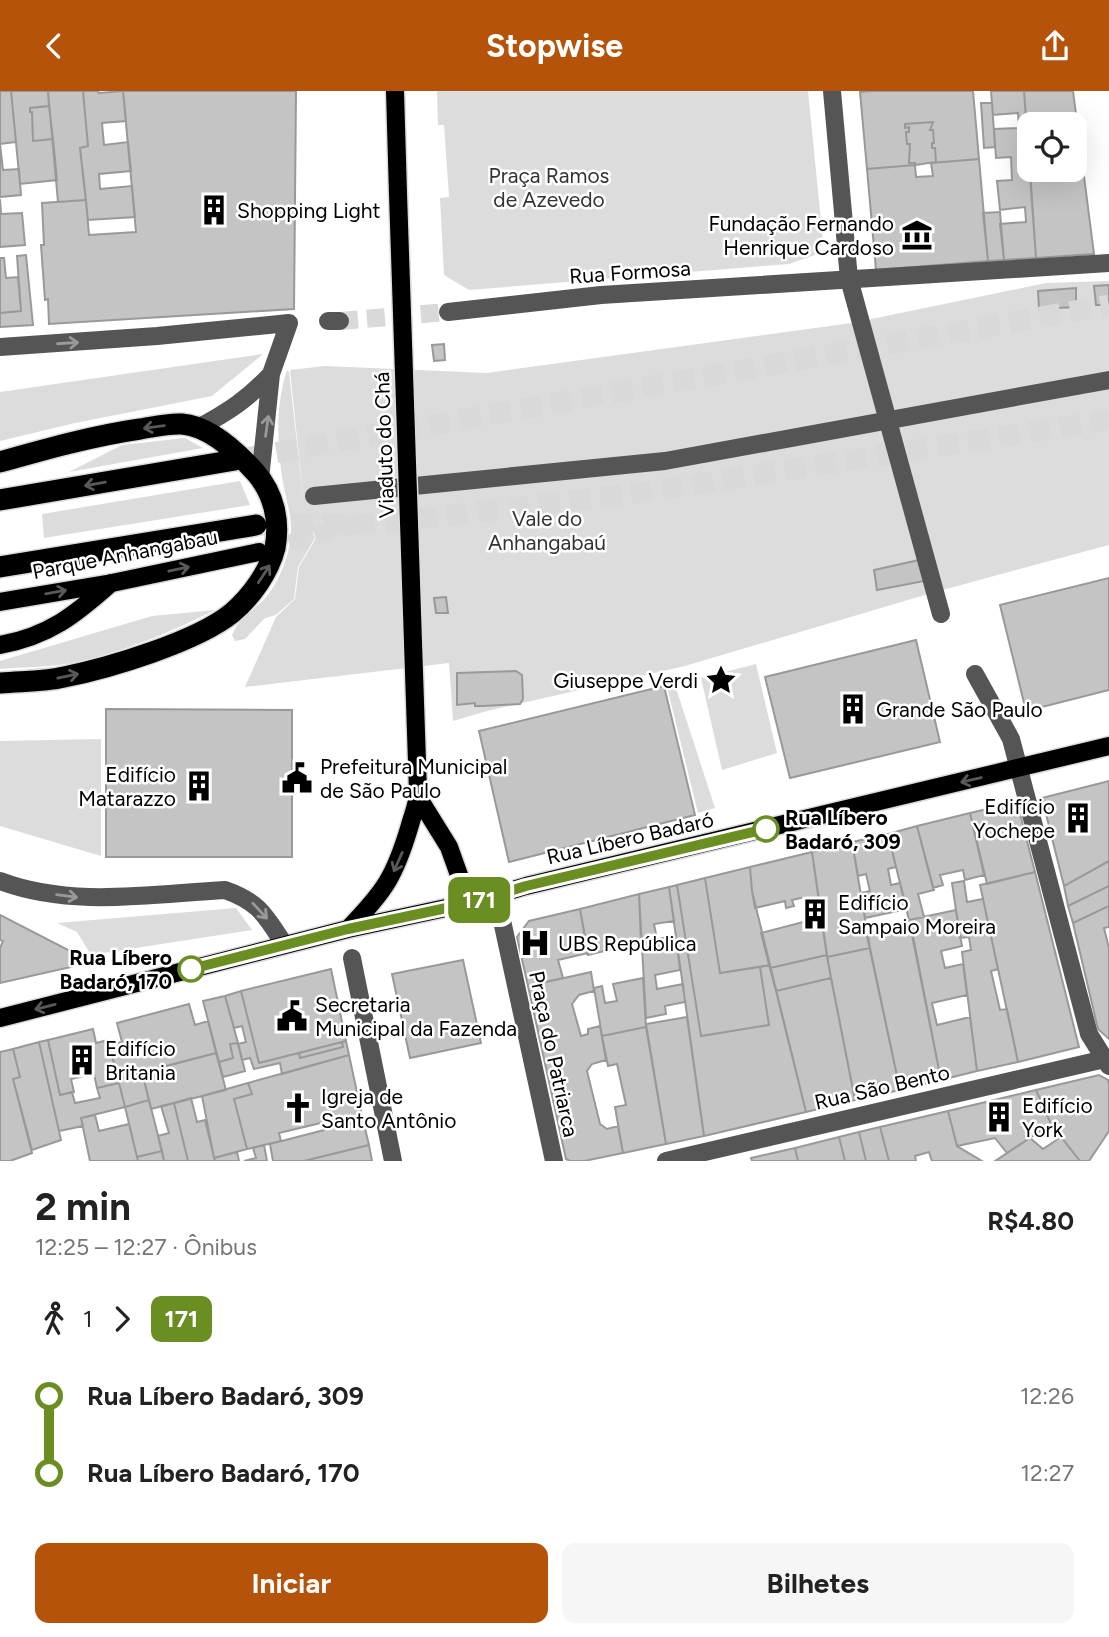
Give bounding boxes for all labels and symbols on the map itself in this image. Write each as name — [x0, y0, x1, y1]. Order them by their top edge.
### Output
park label: Praça Ramos de Azevedo — [489, 163, 609, 212]
building icon: Shopping Light — [197, 193, 231, 227]
place label: Shopping Light — [237, 198, 381, 223]
place label: Fundação Fernando Henrique Cardoso — [708, 211, 894, 260]
museum icon: Fundação Fernando Henrique Cardoso — [900, 218, 934, 252]
street label: Rua Formosa — [568, 255, 692, 289]
one-way arrow — [56, 336, 79, 349]
street label: Viaduto do Chá — [369, 371, 399, 519]
one-way arrow — [260, 416, 273, 438]
one-way arrow — [143, 421, 166, 434]
one-way arrow — [84, 478, 107, 491]
park label: Vale do Anhangabaú — [488, 506, 606, 555]
street label: Parque Anhangabau — [30, 524, 220, 584]
one-way arrow — [167, 561, 190, 575]
one-way arrow — [257, 564, 271, 584]
one-way arrow — [44, 585, 67, 599]
place icon: Giuseppe Verdi — [704, 663, 738, 697]
one-way arrow — [56, 668, 79, 682]
place label: Giuseppe Verdi — [553, 668, 698, 693]
building icon: Grande São Paulo — [836, 692, 870, 726]
place label: Grande São Paulo — [876, 697, 1043, 722]
place label: Prefeitura Municipal de São Paulo — [320, 754, 507, 803]
public building icon: Prefeitura Municipal de São Paulo — [280, 761, 314, 795]
place label: Edifício Matarazzo — [78, 762, 176, 811]
building icon: Edifício Matarazzo — [182, 769, 216, 803]
one-way arrow — [960, 774, 983, 787]
place label: Edifício Yochepe — [973, 794, 1055, 843]
building icon: Edifício Yochepe — [1061, 801, 1095, 835]
place label: Rua Líbero Badaró, 309 — [785, 805, 901, 854]
street label: Rua Líbero Badaró — [544, 807, 716, 869]
marker: Rua Líbero Badaró, 309 — [753, 816, 779, 842]
one-way arrow — [390, 851, 403, 872]
line badge: 171 — [439, 877, 519, 923]
one-way arrow — [55, 889, 77, 902]
place label: Edifício Sampaio Moreira — [838, 890, 996, 939]
building icon: Edifício Sampaio Moreira — [798, 897, 832, 931]
one-way arrow — [252, 902, 268, 920]
hospital icon: UBS República — [518, 926, 552, 960]
place label: UBS República — [558, 931, 696, 956]
place label: Rua Líbero Badaró, 170 — [60, 945, 172, 994]
marker: Rua Líbero Badaró, 170 — [178, 956, 204, 982]
street label: Praça do Patriarca — [524, 969, 584, 1139]
place label: Secretaria Municipal da Fazenda — [315, 992, 517, 1041]
public building icon: Secretaria Municipal da Fazenda — [275, 999, 309, 1033]
one-way arrow — [34, 1001, 57, 1014]
place label: Edifício Britania — [105, 1036, 176, 1085]
building icon: Edifício Britania — [65, 1043, 99, 1077]
street label: Rua São Bento — [812, 1059, 952, 1115]
place label: Igreja de Santo Antônio — [321, 1084, 456, 1133]
church icon: Igreja de Santo Antônio — [281, 1091, 315, 1125]
place label: Edifício York — [1022, 1093, 1093, 1142]
building icon: Edifício York — [982, 1100, 1016, 1134]

